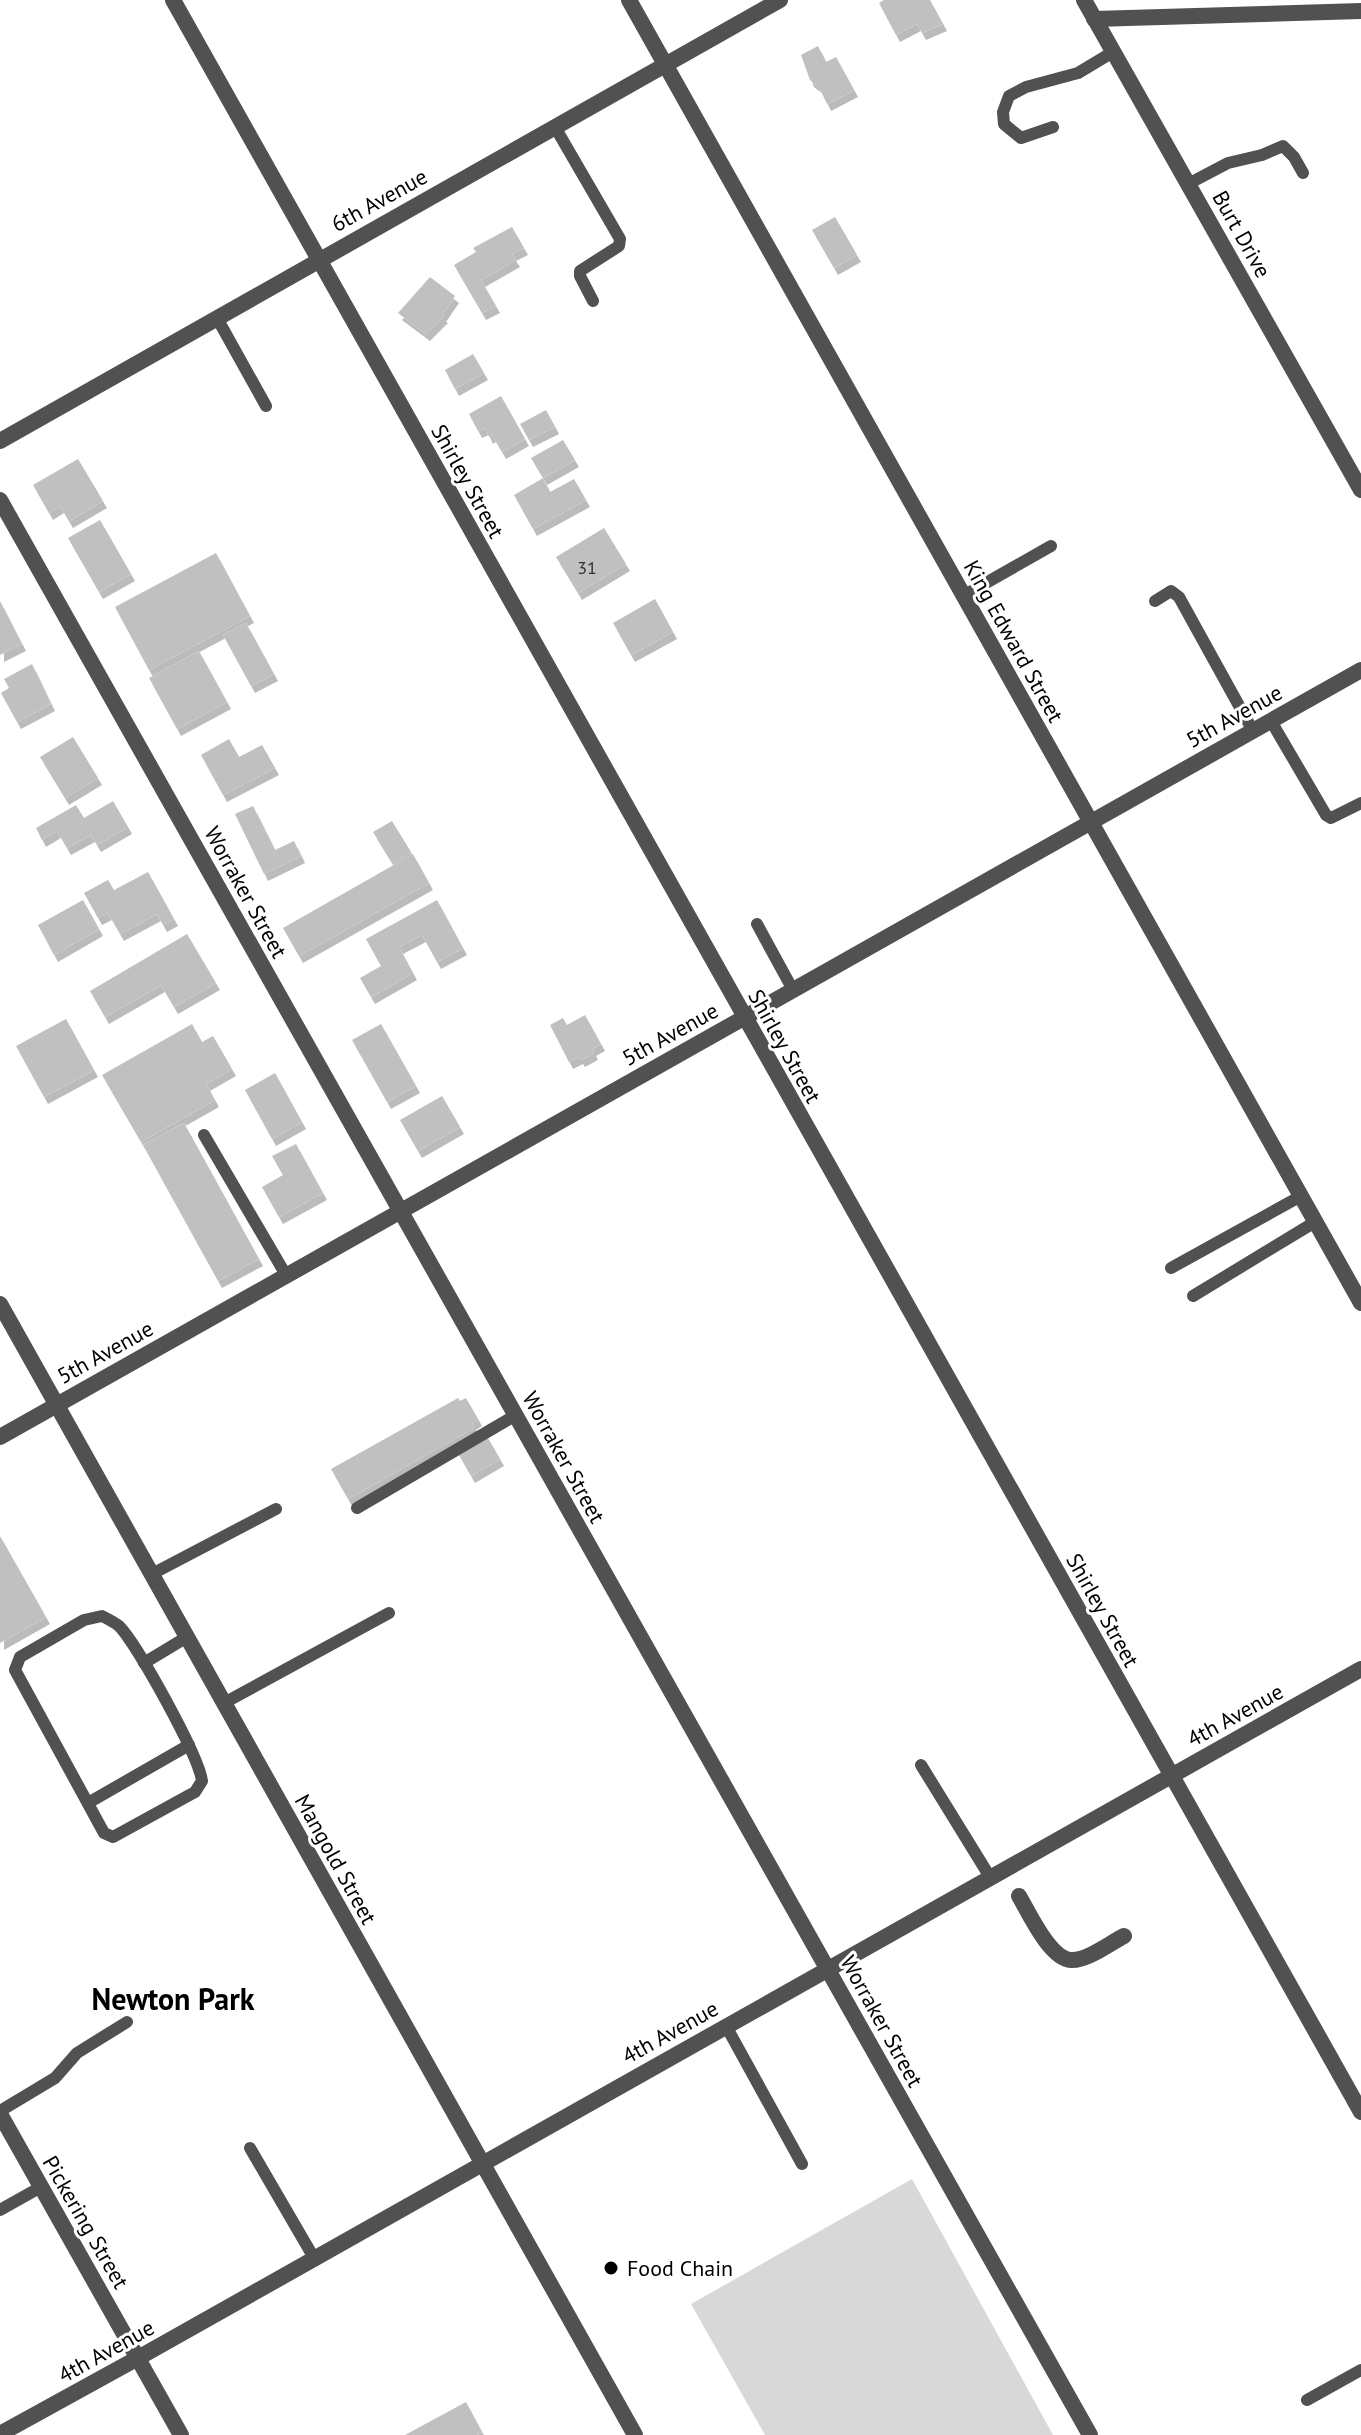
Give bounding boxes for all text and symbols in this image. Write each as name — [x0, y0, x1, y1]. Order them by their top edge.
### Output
street label: 6th Avenue — [326, 162, 432, 238]
street label: Burt Drive — [1207, 185, 1277, 283]
street label: Shirley Street — [425, 419, 511, 543]
street label: King Edward Street — [958, 555, 1070, 727]
house number: 31 — [577, 556, 597, 579]
street label: 5th Avenue — [1181, 678, 1287, 754]
street label: Worraker Street — [198, 821, 294, 963]
street label: Shirley Street — [742, 984, 828, 1108]
street label: 5th Avenue — [617, 996, 723, 1072]
street label: 5th Avenue — [52, 1314, 158, 1390]
street label: Worraker Street — [516, 1386, 612, 1528]
street label: Shirley Street — [1060, 1548, 1146, 1672]
street label: 4th Avenue — [1182, 1677, 1288, 1753]
street label: Mangold Street — [289, 1789, 383, 1929]
street label: Worraker Street — [834, 1950, 930, 2092]
district label: Newton Park — [92, 1979, 255, 2018]
street label: 4th Avenue — [617, 1994, 723, 2070]
street label: Pickering Street — [37, 2151, 136, 2294]
place label: Food Chain — [627, 2254, 733, 2282]
marker: Food Chain — [602, 2259, 620, 2277]
street label: 4th Avenue — [53, 2313, 159, 2389]

